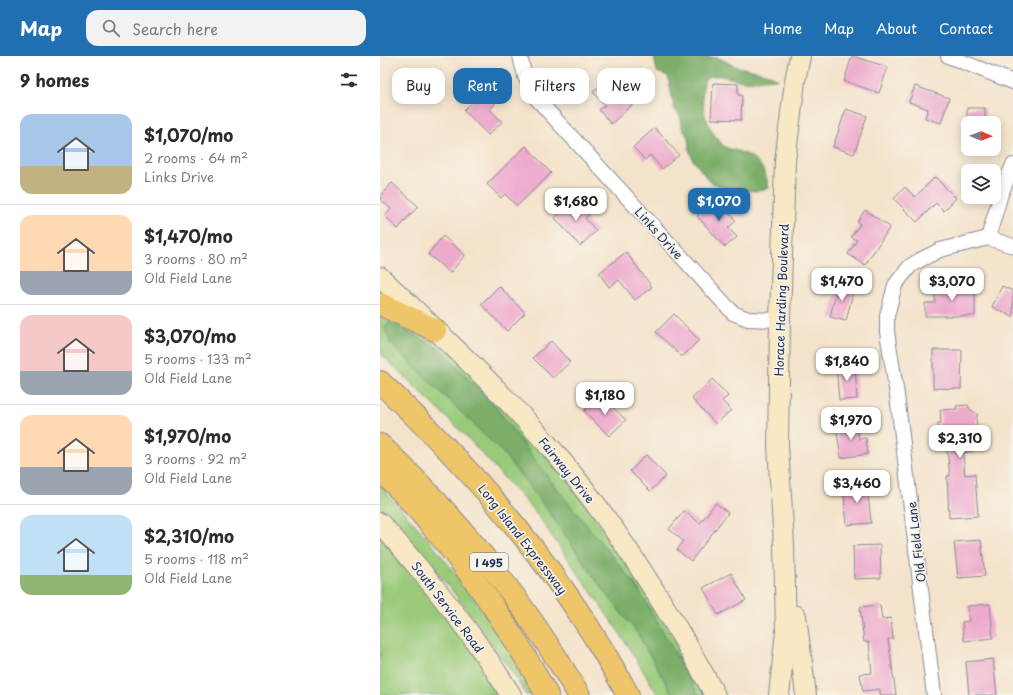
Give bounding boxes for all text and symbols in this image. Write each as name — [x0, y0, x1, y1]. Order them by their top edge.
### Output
search box — [86, 10, 366, 46]
text: Map — [20, 14, 62, 42]
icon: search — [100, 17, 122, 39]
text: Search here — [132, 17, 218, 40]
text: Home — [763, 18, 802, 39]
text: Map — [824, 18, 854, 39]
text: About — [876, 18, 917, 39]
text: Contact — [939, 18, 993, 39]
text: 9 homes — [20, 67, 89, 93]
chip: Buy — [392, 68, 445, 104]
chip: Rent — [453, 68, 512, 104]
chip: Filters — [520, 68, 589, 104]
chip: New — [597, 68, 655, 104]
icon: filters — [338, 69, 360, 91]
north arrow — [961, 116, 1001, 156]
map controls — [961, 116, 1001, 204]
text: $1,070/mo — [144, 122, 233, 148]
icon: home — [52, 130, 100, 178]
text: 2 rooms · 64 m² — [144, 148, 248, 167]
button: layers — [961, 164, 1001, 204]
text: Links Drive — [144, 167, 214, 186]
pin: $1,680 — [543, 188, 609, 222]
pin: $1,070 — [686, 188, 752, 222]
text: $1,680 — [554, 191, 598, 210]
text: $1,070 — [697, 191, 741, 210]
street label: Links Drive — [631, 203, 687, 263]
text: $1,470/mo — [144, 223, 233, 249]
street label: Horace Harding Boulevard — [769, 223, 793, 377]
icon: home — [52, 231, 100, 279]
text: 3 rooms · 80 m² — [144, 249, 248, 268]
text: Old Field Lane — [144, 268, 232, 287]
pin: $1,470 — [809, 268, 875, 302]
pin: $3,070 — [919, 268, 985, 302]
text: $1,470 — [820, 271, 864, 290]
text: $3,070 — [929, 271, 975, 290]
text: $3,070/mo — [144, 323, 236, 349]
icon: home — [52, 331, 100, 379]
pin: $1,840 — [814, 348, 880, 382]
text: 5 rooms · 133 m² — [144, 349, 252, 368]
text: $1,840 — [825, 351, 869, 370]
text: Old Field Lane — [144, 368, 232, 387]
pin: $1,180 — [572, 382, 638, 416]
text: $1,180 — [585, 385, 625, 404]
pin: $1,970 — [818, 407, 884, 441]
text: $1,970 — [830, 410, 872, 429]
text: $1,970/mo — [144, 423, 231, 449]
pin: $2,310 — [927, 425, 993, 459]
text: $2,310 — [938, 428, 982, 447]
icon: home — [52, 431, 100, 479]
street label: Fairway Drive — [535, 433, 600, 507]
text: 3 rooms · 92 m² — [144, 449, 247, 468]
text: Old Field Lane — [144, 468, 232, 487]
pin: $3,460 — [824, 470, 890, 504]
text: $3,460 — [833, 473, 881, 492]
street label: Long Island Expressway — [474, 480, 572, 598]
street label: Old Field Lane — [902, 500, 930, 583]
text: $2,310/mo — [144, 523, 234, 549]
icon: home — [52, 531, 100, 579]
text: 5 rooms · 118 m² — [144, 549, 249, 568]
road number: I 495 — [470, 553, 508, 571]
street label: South Service Road — [408, 558, 488, 657]
text: Old Field Lane — [144, 568, 232, 587]

